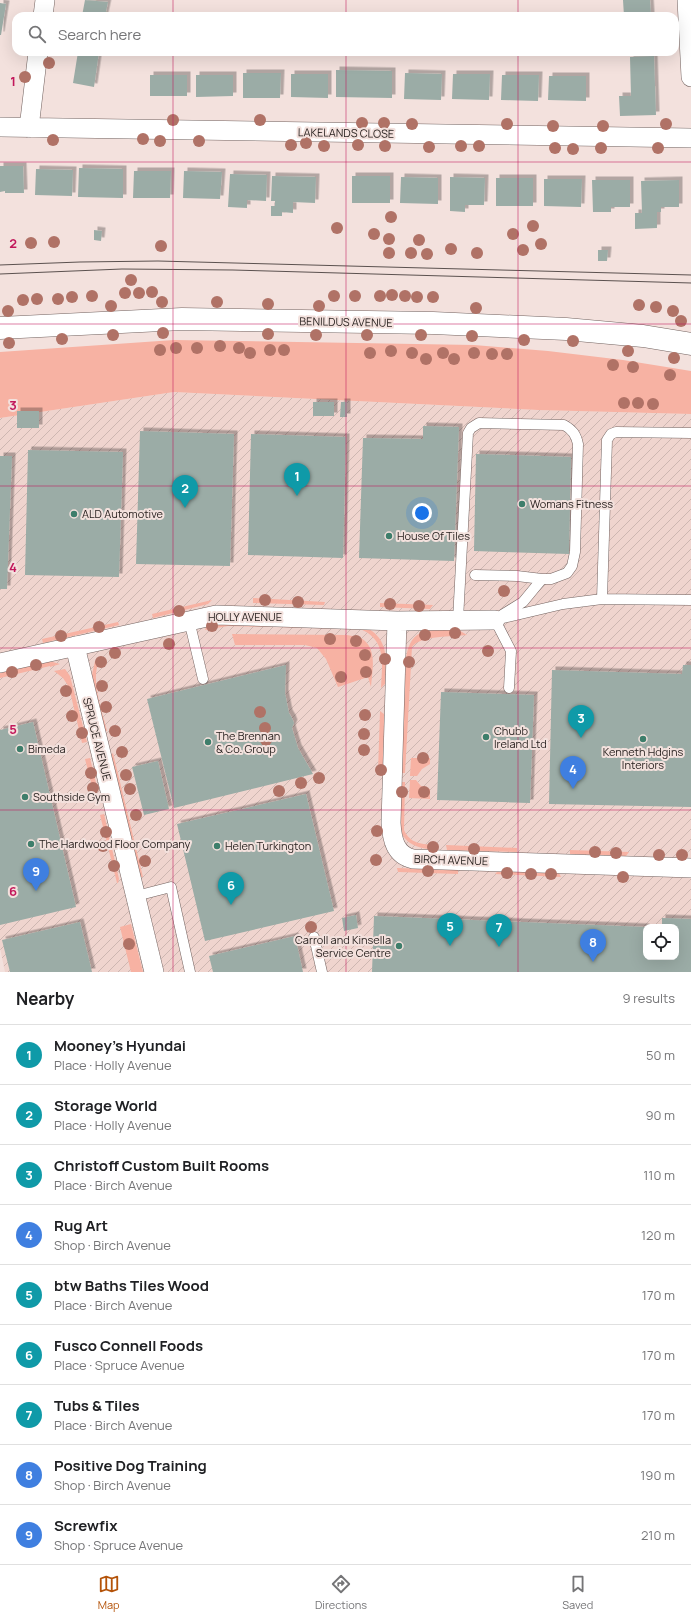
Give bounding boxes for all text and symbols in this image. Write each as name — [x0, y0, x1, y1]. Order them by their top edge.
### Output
search box — [12, 12, 679, 56]
icon: search — [26, 23, 48, 45]
text: Search here — [58, 24, 141, 45]
text: 1 — [10, 72, 16, 90]
street label: LAKELANDS CLOSE — [298, 124, 394, 141]
text: 2 — [9, 234, 17, 252]
street label: BENILDUS AVENUE — [299, 313, 393, 330]
text: 3 — [9, 396, 17, 414]
pin: 1 — [284, 463, 310, 496]
pin: 2 — [172, 475, 198, 508]
place label: Womans Fitness — [530, 496, 613, 511]
marker: Womans Fitness — [517, 499, 527, 509]
your location — [412, 503, 432, 523]
place label: ALD Automotive — [82, 506, 164, 521]
marker: ALD Automotive — [69, 509, 79, 519]
place label: House Of Tiles — [397, 528, 470, 543]
marker: House Of Tiles — [384, 531, 394, 541]
text: 4 — [9, 558, 17, 576]
street label: HOLLY AVENUE — [208, 609, 282, 624]
street label: SPRUCE AVENUE — [80, 696, 115, 782]
pin: 3 — [568, 705, 594, 738]
text: 5 — [9, 720, 17, 738]
place label: Chubb Ireland Ltd — [494, 723, 547, 751]
place label: The Brennan & Co. Group — [216, 728, 280, 756]
marker: Chubb Ireland Ltd — [481, 732, 491, 742]
marker: Kenneth Hdgins Interiors — [638, 734, 648, 744]
marker: The Brennan & Co. Group — [203, 737, 213, 747]
place label: Bimeda — [28, 741, 66, 756]
marker: Bimeda — [15, 744, 25, 754]
place label: Kenneth Hdgins Interiors — [603, 744, 683, 772]
pin: 4 — [560, 756, 586, 789]
place label: Southside Gym — [33, 789, 110, 804]
marker: Southside Gym — [20, 792, 30, 802]
place label: The Hardwood Floor Company — [39, 836, 191, 851]
place label: Helen Turkington — [225, 838, 311, 853]
marker: The Hardwood Floor Company — [26, 839, 36, 849]
marker: Helen Turkington — [212, 841, 222, 851]
street label: BIRCH AVENUE — [414, 851, 488, 868]
pin: 9 — [23, 858, 49, 891]
pin: 6 — [218, 872, 244, 905]
text: 6 — [9, 882, 17, 900]
pin: 5 — [437, 913, 463, 946]
pin: 7 — [486, 914, 512, 947]
map controls — [643, 924, 679, 960]
button: locate — [643, 924, 679, 960]
pin: 8 — [580, 929, 606, 962]
place label: Carroll and Kinsella Service Centre — [295, 932, 392, 960]
marker: Carroll and Kinsella Service Centre — [394, 941, 404, 951]
text: Nearby — [16, 987, 74, 1010]
text: 9 results — [623, 989, 675, 1007]
text: Mooney’s Hyundai — [54, 1035, 186, 1056]
text: 1 — [26, 1046, 32, 1064]
text: 50 m — [646, 1046, 675, 1064]
text: Place · Holly Avenue — [54, 1056, 171, 1074]
text: Storage World — [54, 1095, 157, 1116]
text: 2 — [25, 1106, 33, 1124]
text: 90 m — [645, 1106, 675, 1124]
text: Place · Holly Avenue — [54, 1116, 171, 1134]
text: Christoff Custom Built Rooms — [54, 1155, 269, 1176]
text: 3 — [25, 1166, 33, 1184]
text: 110 m — [643, 1166, 675, 1184]
text: Place · Birch Avenue — [54, 1176, 172, 1194]
text: Rug Art — [54, 1215, 108, 1236]
text: 4 — [25, 1226, 33, 1244]
text: 120 m — [641, 1226, 675, 1244]
text: Shop · Birch Avenue — [54, 1236, 171, 1254]
text: btw Baths Tiles Wood — [54, 1275, 209, 1296]
text: 5 — [25, 1286, 33, 1304]
text: 170 m — [642, 1286, 675, 1304]
text: Place · Birch Avenue — [54, 1296, 172, 1314]
text: Fusco Connell Foods — [54, 1335, 203, 1356]
text: 6 — [25, 1346, 33, 1364]
text: 170 m — [642, 1346, 675, 1364]
text: Place · Spruce Avenue — [54, 1356, 185, 1374]
text: Tubs & Tiles — [54, 1395, 140, 1416]
text: 7 — [26, 1406, 32, 1424]
text: 170 m — [642, 1406, 675, 1424]
text: Place · Birch Avenue — [54, 1416, 172, 1434]
text: Positive Dog Training — [54, 1455, 207, 1476]
text: 8 — [25, 1466, 33, 1484]
text: 190 m — [640, 1466, 675, 1484]
text: Shop · Birch Avenue — [54, 1476, 171, 1494]
text: Screwfix — [54, 1515, 118, 1536]
text: 9 — [25, 1526, 33, 1544]
text: 210 m — [641, 1526, 675, 1544]
text: Shop · Spruce Avenue — [54, 1536, 183, 1554]
tab: Map — [98, 1573, 120, 1612]
tab: Directions — [315, 1573, 367, 1612]
tab: Saved — [562, 1573, 593, 1612]

